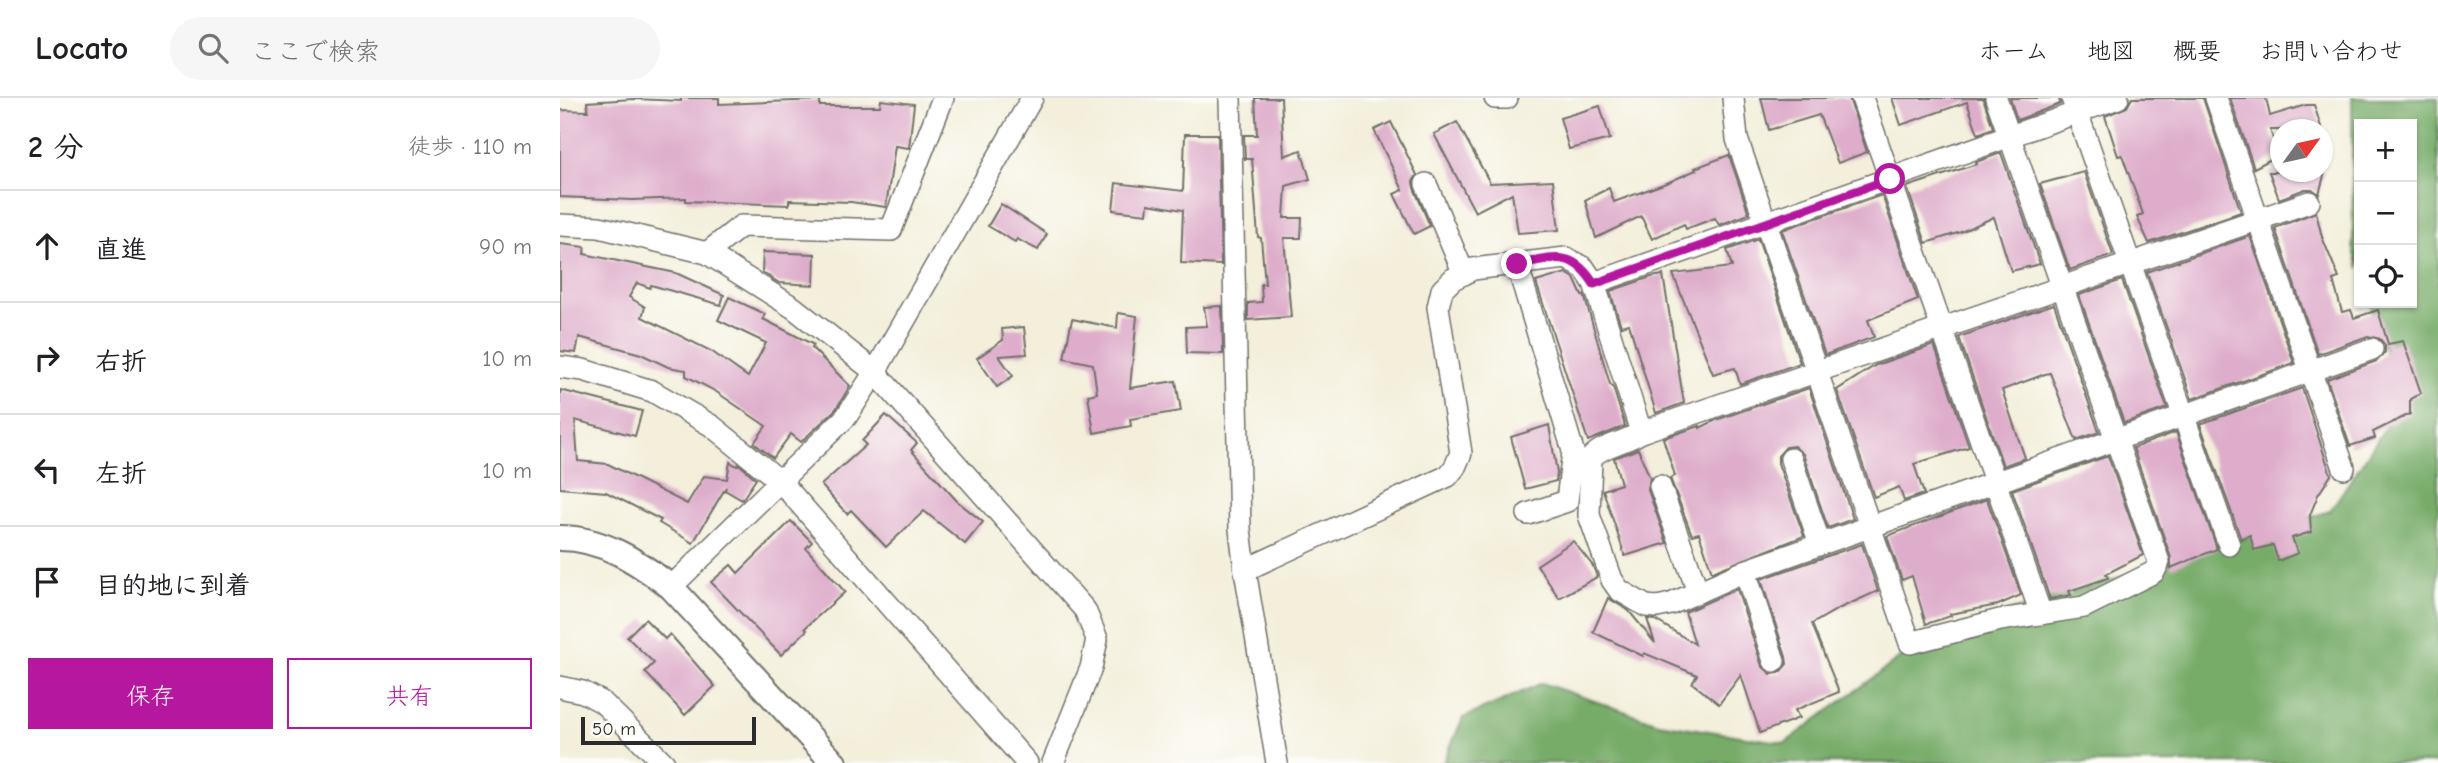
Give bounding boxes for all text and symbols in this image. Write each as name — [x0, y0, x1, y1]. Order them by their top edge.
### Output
search box — [170, 17, 660, 80]
text: Locato — [35, 29, 128, 67]
icon: search — [194, 29, 232, 67]
text: ここで検索 — [250, 37, 380, 67]
text: ホーム — [1978, 37, 2049, 65]
text: 地図 — [2087, 37, 2135, 65]
text: 概要 — [2173, 37, 2221, 65]
text: お問い合わせ — [2259, 37, 2403, 65]
north arrow — [2270, 119, 2333, 182]
map controls — [2354, 119, 2417, 308]
button: + — [2354, 119, 2417, 182]
text: 2 分 — [28, 130, 84, 165]
text: 徒歩 · 110 m — [408, 133, 532, 160]
route start — [1874, 163, 1905, 194]
button: − — [2354, 182, 2417, 245]
icon: ahead — [28, 227, 66, 265]
text: 90 m — [479, 233, 532, 260]
text: 直進 — [95, 235, 147, 265]
button: locate — [2354, 245, 2417, 308]
route end — [1501, 248, 1532, 279]
icon: right — [28, 339, 66, 377]
text: 10 m — [482, 345, 532, 372]
text: 右折 — [95, 347, 147, 377]
icon: left — [28, 451, 66, 489]
text: 10 m — [482, 457, 532, 484]
text: 左折 — [95, 459, 147, 489]
icon: arrive — [28, 563, 66, 601]
text: 目的地に到着 — [95, 571, 251, 601]
button: 保存 — [28, 658, 273, 729]
button: 共有 — [287, 658, 532, 729]
scale bar — [581, 714, 756, 746]
text: 50 m — [592, 718, 636, 740]

